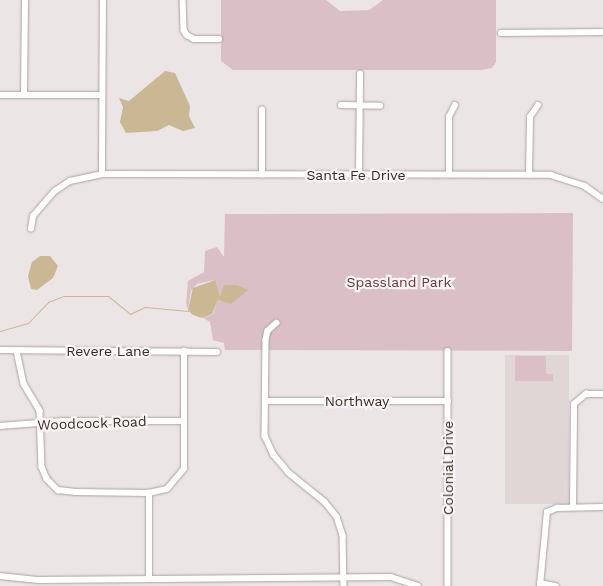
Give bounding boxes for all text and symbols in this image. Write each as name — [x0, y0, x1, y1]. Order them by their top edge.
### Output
street label: Santa Fe Drive — [306, 167, 406, 183]
park label: Spassland Park — [347, 274, 451, 290]
street label: Revere Lane — [66, 343, 150, 359]
street label: Northway — [325, 393, 389, 409]
street label: Woodcock Road — [37, 413, 147, 433]
street label: Colonial Drive — [440, 421, 456, 515]

